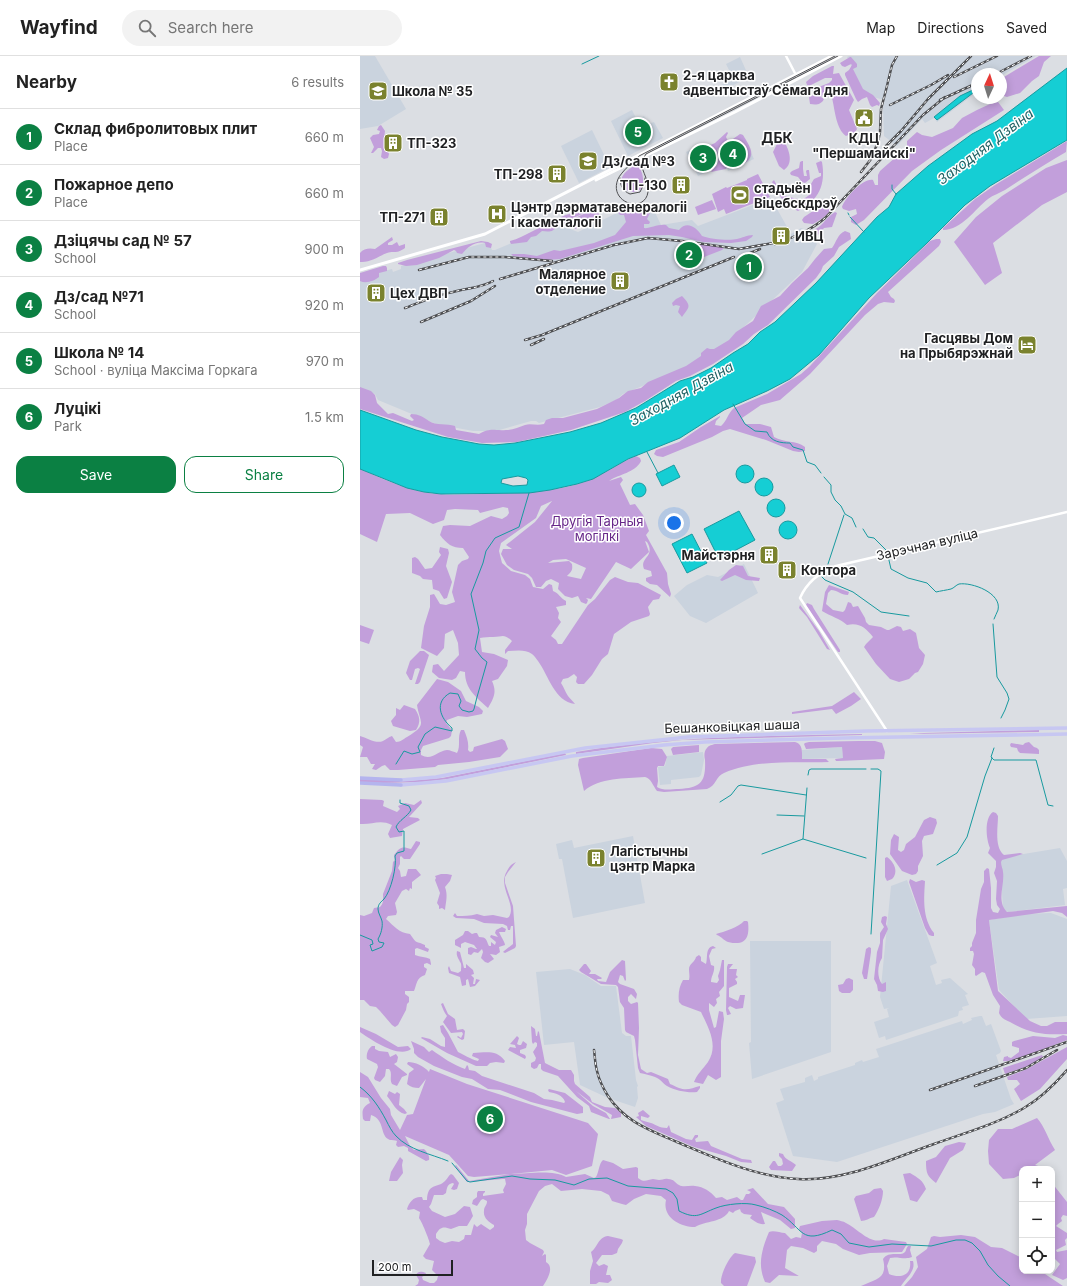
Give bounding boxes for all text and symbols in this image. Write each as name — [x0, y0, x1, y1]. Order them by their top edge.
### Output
search box — [122, 10, 402, 46]
text: Wayfind — [20, 16, 98, 39]
icon: search — [136, 17, 158, 39]
text: Search here — [168, 18, 253, 37]
text: Map — [866, 19, 895, 36]
text: Directions — [917, 19, 984, 36]
text: Saved — [1006, 19, 1047, 36]
place label: 2-я царква адвентыстаў Сёмага дня — [683, 67, 848, 98]
north arrow — [971, 68, 1007, 104]
church icon: 2-я царква адвентыстаў Сёмага дня — [658, 71, 680, 93]
text: Nearby — [16, 72, 77, 92]
text: 6 results — [291, 74, 344, 90]
school or university icon: Школа № 35 — [367, 80, 389, 102]
place label: Школа № 35 — [392, 83, 473, 99]
water label: Заходняя Дзвіна — [934, 104, 1037, 188]
public building icon: КДЦ "Першамайскі" — [853, 107, 875, 129]
pin: 5 — [625, 117, 651, 147]
text: Склад фибролитовых плит — [54, 119, 257, 138]
text: 1 — [26, 129, 32, 145]
text: 660 m — [305, 129, 344, 145]
district label: ДБК — [761, 129, 793, 146]
place label: КДЦ "Першамайскі" — [812, 130, 916, 161]
building icon: ТП-323 — [382, 132, 404, 154]
place label: ТП-323 — [407, 135, 456, 151]
text: Place — [54, 138, 88, 154]
pin: 4 — [720, 139, 746, 169]
pin: 3 — [690, 143, 716, 173]
school or university icon: Дз/сад №3 — [577, 150, 599, 172]
place label: Дз/сад №3 — [602, 153, 675, 169]
building icon: ТП-298 — [546, 163, 568, 185]
place label: ТП-298 — [494, 166, 543, 182]
building icon: ТП-130 — [670, 174, 692, 196]
text: Пожарное депо — [54, 175, 174, 194]
place label: ТП-130 — [620, 177, 667, 193]
place label: стадыён Віцебскдрэў — [754, 180, 838, 211]
sports icon: стадыён Віцебскдрэў — [729, 184, 751, 206]
text: 2 — [25, 185, 33, 201]
text: 660 m — [305, 185, 344, 201]
text: Place — [54, 194, 88, 210]
place label: Цэнтр дэрматавенералогіі і касметалогіі — [511, 199, 687, 230]
hospital icon: Цэнтр дэрматавенералогіі і касметалогіі — [486, 203, 508, 225]
building icon: ТП-271 — [428, 206, 450, 228]
place label: ТП-271 — [379, 209, 425, 225]
building icon: ИВЦ — [770, 225, 792, 247]
place label: ИВЦ — [795, 228, 824, 244]
text: Дзіцячы сад № 57 — [54, 231, 192, 250]
pin: 2 — [676, 240, 702, 270]
text: 3 — [25, 241, 33, 257]
text: 900 m — [304, 241, 344, 257]
text: School — [54, 250, 96, 266]
pin: 1 — [736, 252, 762, 282]
place label: Малярное отделение — [535, 266, 606, 297]
building icon: Малярное отделение — [609, 270, 631, 292]
building icon: Цех ДВП — [365, 282, 387, 304]
place label: Цех ДВП — [390, 285, 448, 301]
text: Дз/сад №71 — [54, 287, 144, 306]
text: 4 — [25, 297, 33, 313]
text: 920 m — [305, 297, 344, 313]
text: School — [54, 306, 96, 322]
place label: Гасцявы Дом на Прыбярэжнай — [900, 330, 1013, 361]
hotel icon: Гасцявы Дом на Прыбярэжнай — [1016, 334, 1038, 356]
text: Школа № 14 — [54, 343, 144, 362]
text: 5 — [25, 353, 33, 369]
text: 970 m — [306, 353, 344, 369]
water label: Заходняя Дзвіна — [626, 357, 736, 429]
text: School · вуліца Максіма Горкага — [54, 362, 258, 378]
text: Луцікі — [54, 399, 101, 418]
text: 6 — [25, 409, 33, 425]
text: 1.5 km — [305, 409, 344, 425]
text: Park — [54, 418, 82, 434]
button: Save — [16, 456, 176, 493]
button: Share — [184, 456, 344, 493]
park label: Другія Тарныя могілкі — [551, 513, 643, 544]
your location — [664, 513, 684, 533]
street label: Зарэчная вуліца — [875, 525, 979, 563]
building icon: Майстэрня — [758, 544, 780, 566]
place label: Майстэрня — [682, 547, 755, 563]
building icon: Контора — [776, 559, 798, 581]
place label: Контора — [801, 562, 856, 578]
street label: Бешанковіцкая шаша — [664, 716, 800, 736]
place label: Лагістычны цэнтр Марка — [610, 843, 695, 874]
building icon: Лагістычны цэнтр Марка — [585, 847, 607, 869]
pin: 6 — [477, 1104, 503, 1134]
map controls — [1019, 1166, 1055, 1274]
button: + — [1019, 1166, 1055, 1202]
button: − — [1019, 1202, 1055, 1238]
button: locate — [1019, 1238, 1055, 1274]
scale bar — [372, 1258, 453, 1277]
text: 200 m — [378, 1260, 411, 1274]

